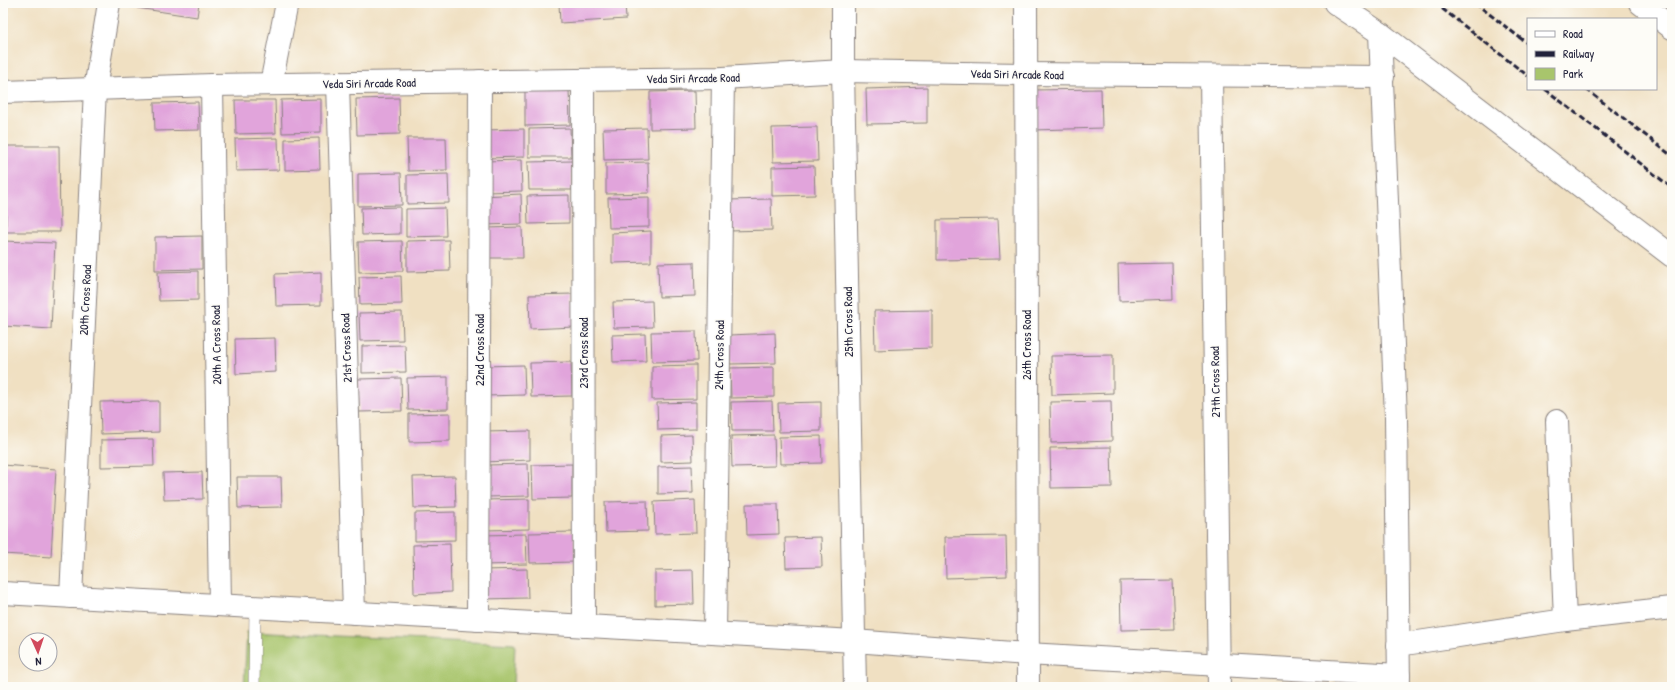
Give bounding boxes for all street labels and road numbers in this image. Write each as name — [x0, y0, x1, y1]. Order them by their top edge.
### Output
street label: Veda Siri Arcade Road — [970, 65, 1064, 83]
street label: Veda Siri Arcade Road — [646, 69, 740, 87]
street label: Veda Siri Arcade Road — [322, 74, 416, 92]
street label: 20th Cross Road — [75, 264, 95, 336]
street label: 25th Cross Road — [839, 286, 857, 357]
street label: 20th A Cross Road — [207, 305, 225, 385]
street label: 26th Cross Road — [1018, 310, 1035, 380]
street label: 21st Cross Road — [336, 313, 356, 383]
street label: 22nd Cross Road — [471, 314, 488, 386]
street label: 23rd Cross Road — [575, 317, 592, 388]
street label: 24th Cross Road — [710, 320, 728, 390]
street label: 27th Cross Road — [1206, 346, 1224, 418]

